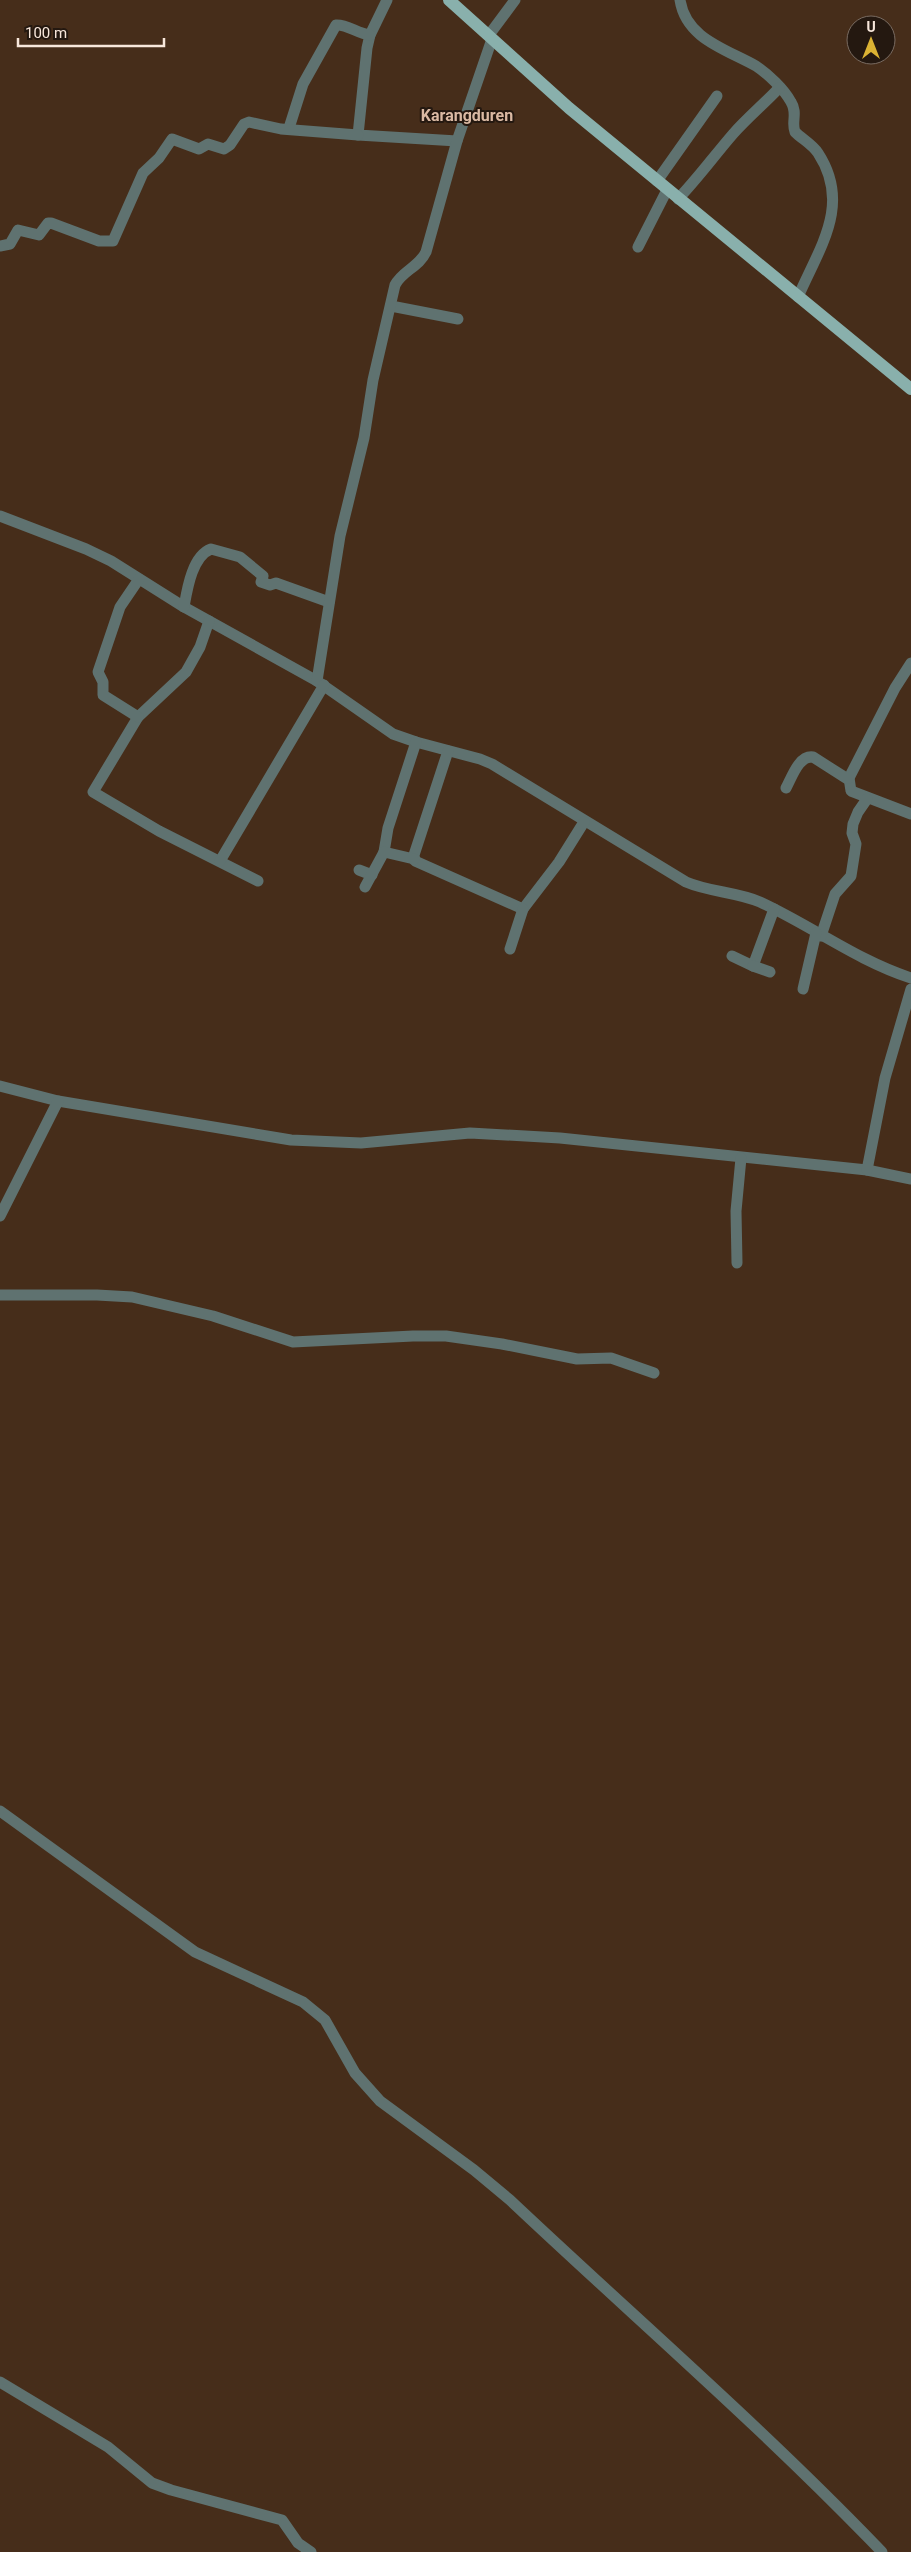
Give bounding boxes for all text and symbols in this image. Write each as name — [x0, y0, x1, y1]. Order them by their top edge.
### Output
scale bar — [18, 15, 164, 47]
north arrow — [846, 15, 896, 65]
text: U — [866, 19, 876, 35]
text: 100 m — [25, 24, 67, 42]
district label: Karangduren — [421, 106, 513, 125]

